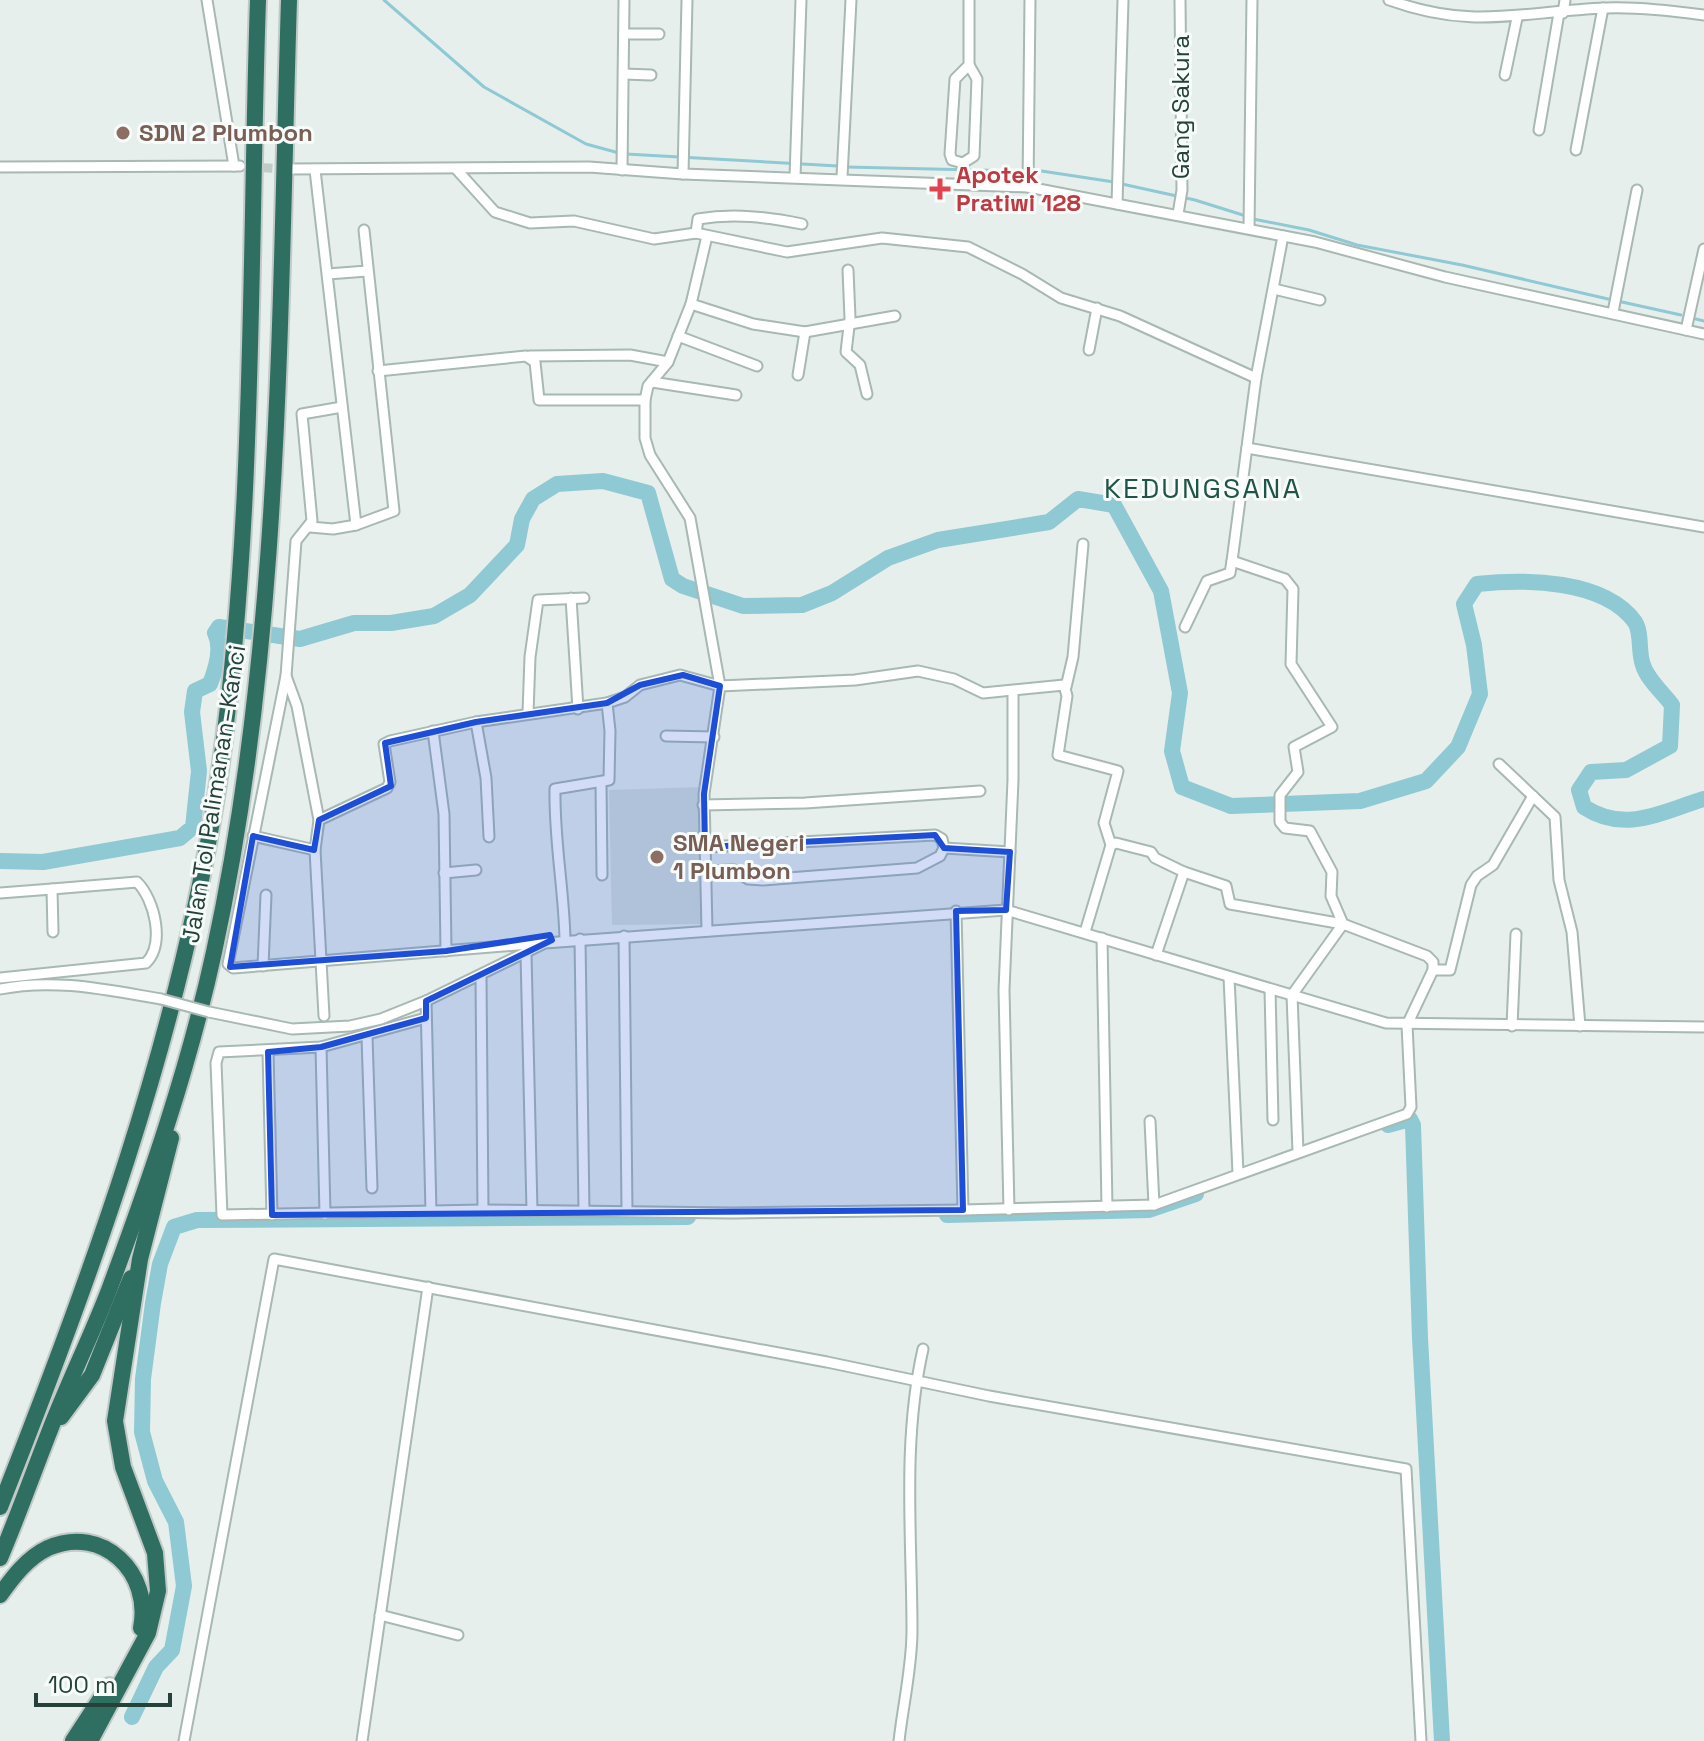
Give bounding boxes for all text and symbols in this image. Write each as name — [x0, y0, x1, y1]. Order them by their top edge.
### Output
street label: Gang Sakura — [1165, 35, 1196, 179]
place label: SDN 2 Plumbon — [139, 117, 313, 148]
marker: SDN 2 Plumbon — [114, 124, 132, 142]
place label: Apotek Pratiwi 128 — [956, 159, 1081, 218]
marker: Apotek Pratiwi 128 — [931, 180, 949, 198]
district label: KEDUNGSANA — [1104, 470, 1302, 506]
street label: Jalan Tol Palimanan–Kanci — [175, 643, 252, 945]
place label: SMA Negeri 1 Plumbon — [673, 827, 805, 886]
marker: SMA Negeri 1 Plumbon — [648, 848, 666, 866]
scale bar — [36, 1657, 170, 1707]
text: 100 m — [48, 1669, 116, 1700]

